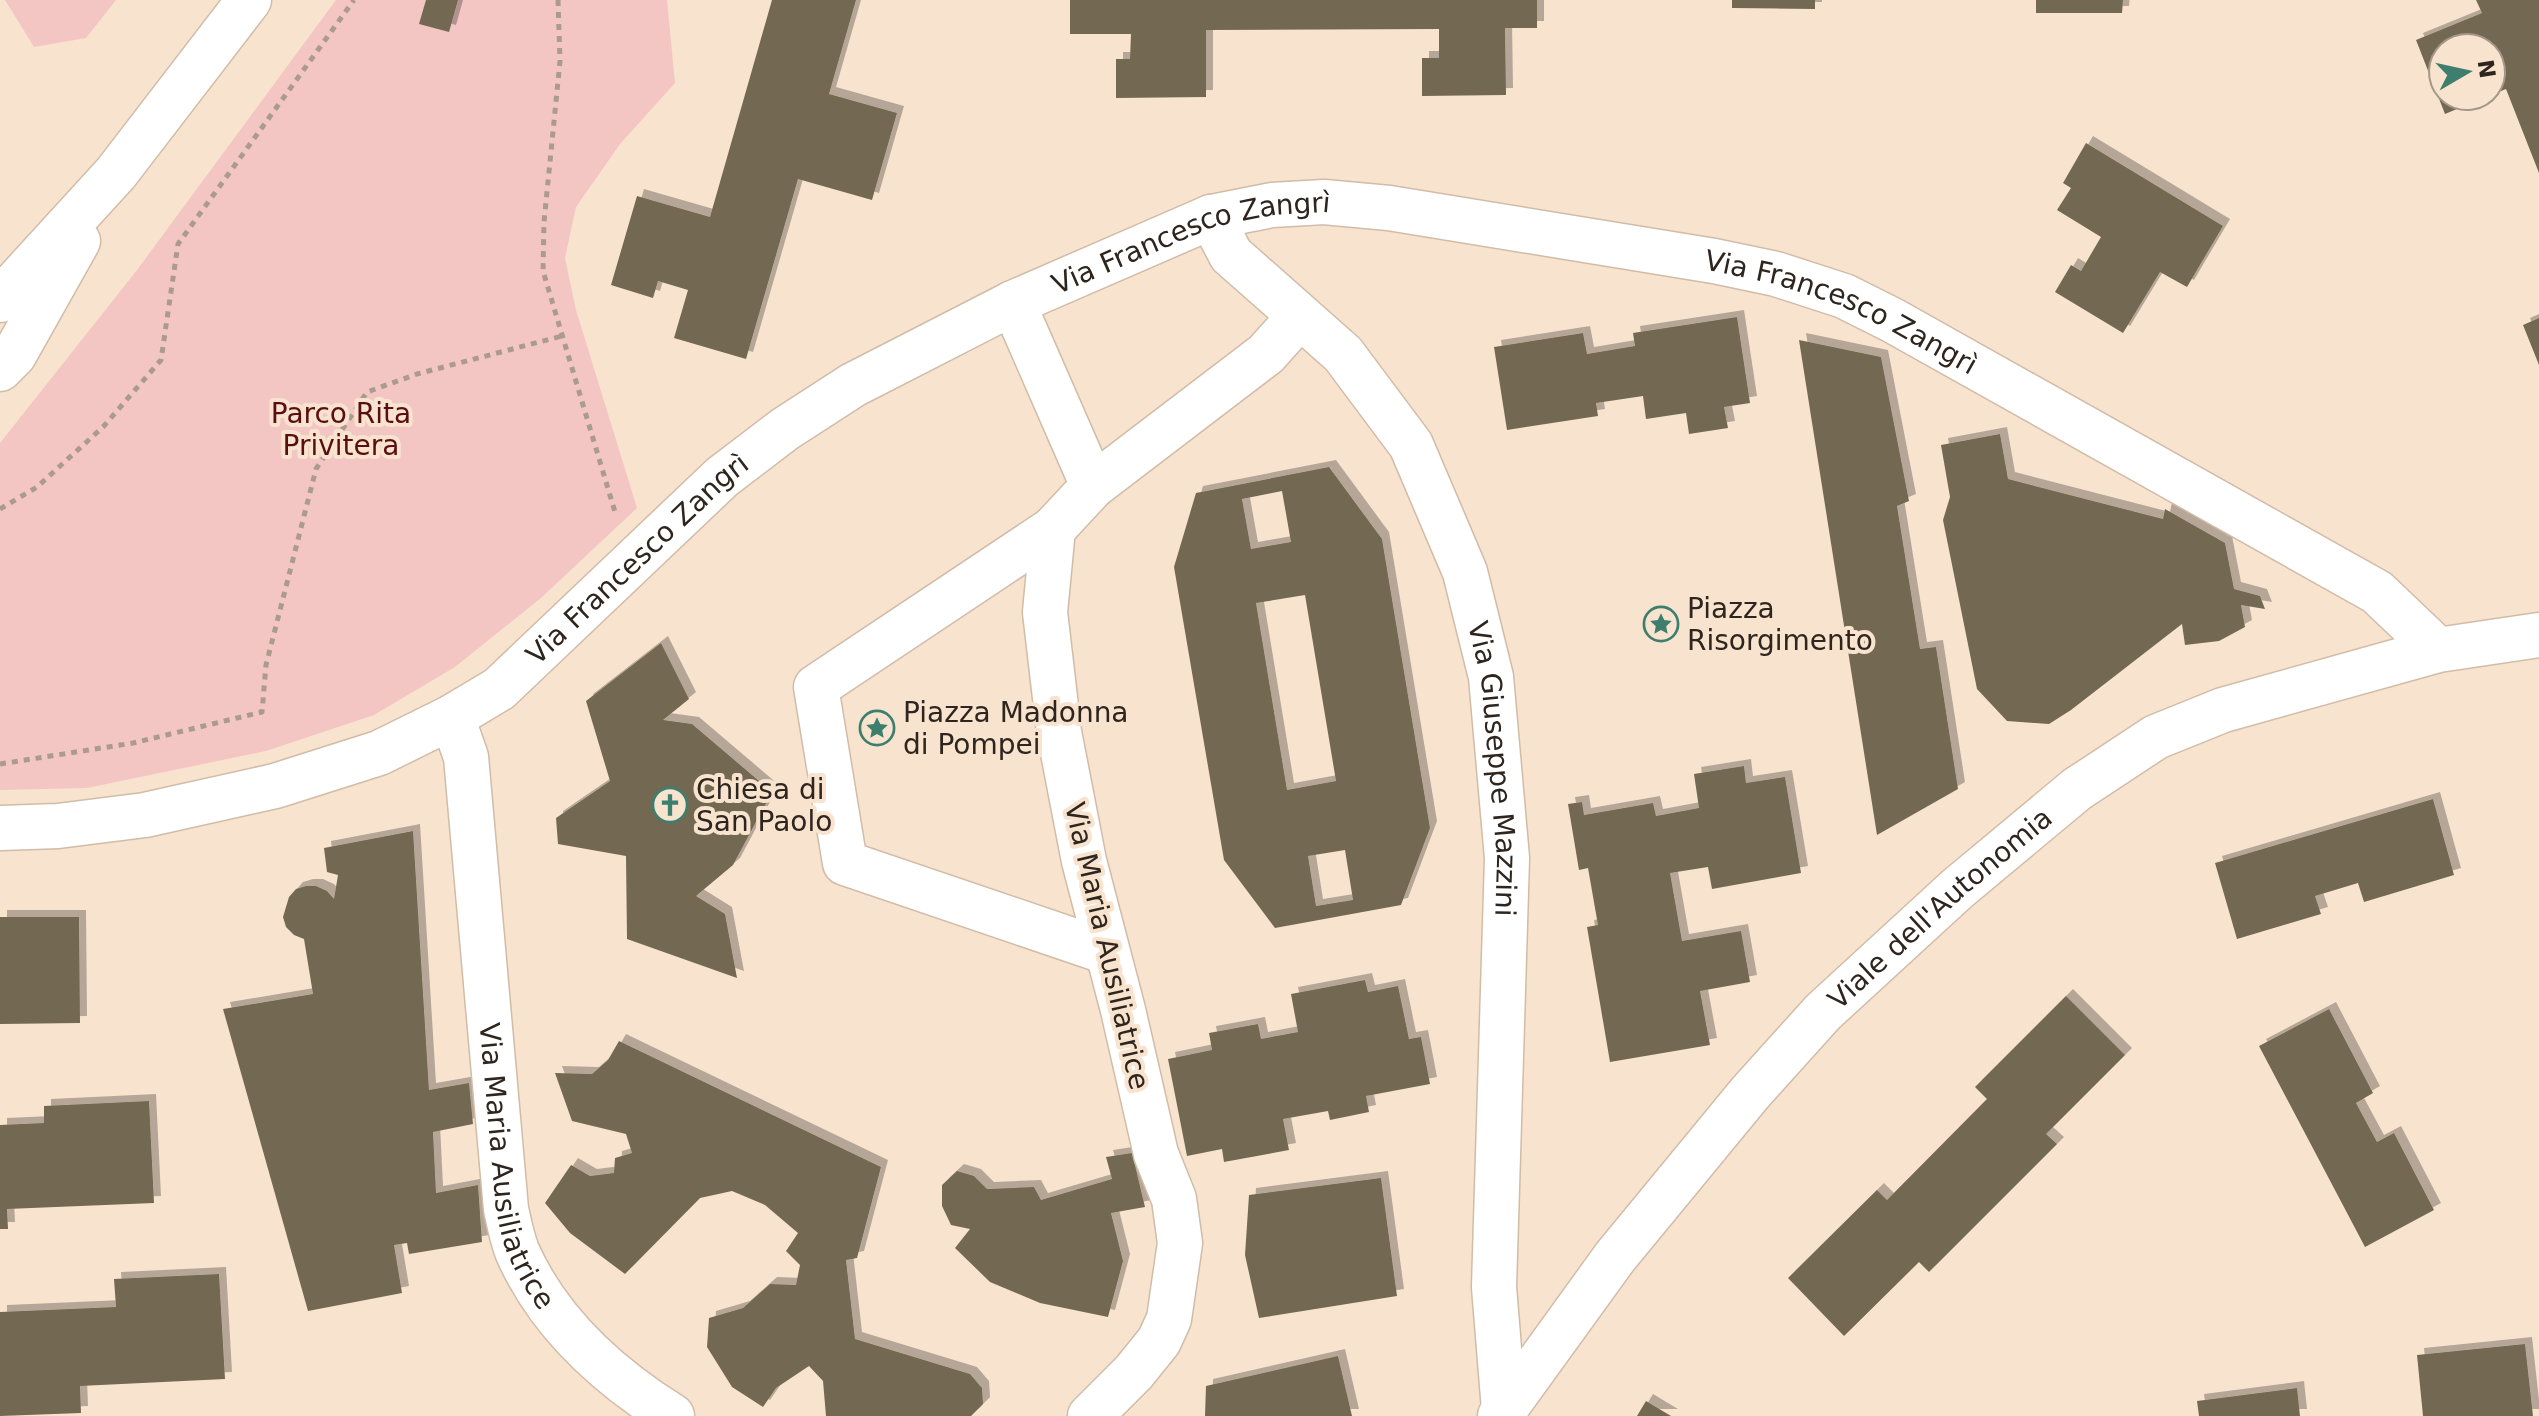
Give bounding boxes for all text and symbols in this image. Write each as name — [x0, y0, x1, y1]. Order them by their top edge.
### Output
north arrow — [2427, 32, 2507, 112]
text: N — [2472, 58, 2500, 80]
street label: Via Francesco Zangrì — [1047, 185, 1332, 301]
street label: Via Francesco Zangrì — [1702, 243, 1983, 381]
park label: Parco Rita Privitera — [271, 397, 411, 462]
street label: Via Francesco Zangrì — [519, 447, 755, 671]
place label: Piazza Risorgimento — [1687, 592, 1873, 657]
place icon: Piazza Risorgimento — [1642, 605, 1680, 643]
street label: Via Giuseppe Mazzini — [1461, 618, 1524, 917]
place label: Piazza Madonna di Pompei — [903, 696, 1129, 761]
place icon: Piazza Madonna di Pompei — [858, 709, 896, 747]
place label: Chiesa di San Paolo — [696, 773, 832, 838]
church icon: Chiesa di San Paolo — [651, 786, 689, 824]
street label: Via Maria Ausiliatrice — [1058, 799, 1156, 1093]
street label: Viale dell'Autonomia — [1821, 801, 2058, 1016]
street label: Via Maria Ausiliatrice — [473, 1021, 562, 1315]

